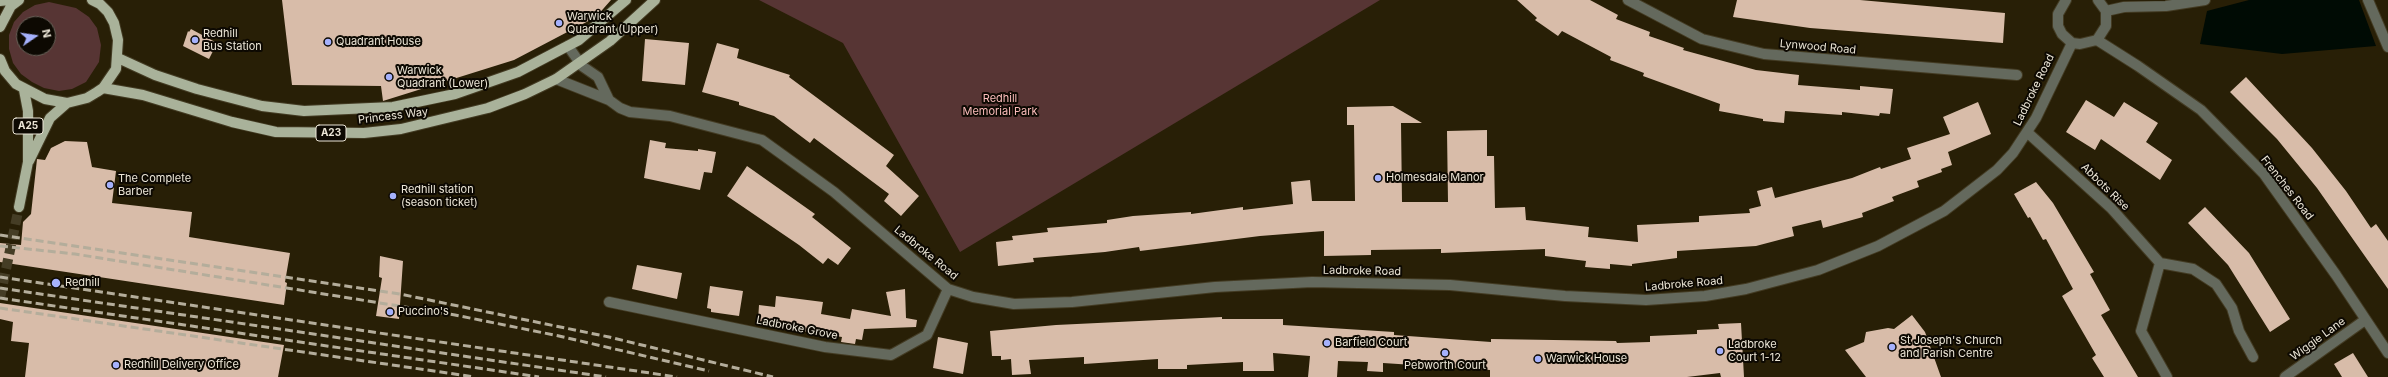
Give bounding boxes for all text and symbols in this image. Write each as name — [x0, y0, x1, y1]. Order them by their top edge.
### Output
place label: Warwick Quadrant (Upper) — [567, 10, 659, 36]
north arrow — [16, 16, 56, 56]
marker: Warwick Quadrant (Upper) — [554, 18, 564, 28]
place label: Redhill Bus Station — [203, 27, 262, 53]
text: N — [39, 28, 54, 39]
marker: Redhill Bus Station — [190, 35, 200, 45]
place label: Quadrant House — [336, 35, 421, 49]
marker: Quadrant House — [323, 37, 333, 47]
street label: Lynwood Road — [1779, 37, 1857, 57]
street label: Ladbroke Road — [2011, 52, 2057, 128]
place label: Warwick Quadrant (Lower) — [397, 64, 488, 90]
marker: Warwick Quadrant (Lower) — [384, 72, 394, 82]
park label: Redhill Memorial Park — [962, 92, 1038, 118]
street label: Princess Way — [357, 105, 429, 127]
road number: A25 — [13, 118, 43, 134]
road number: A23 — [316, 125, 346, 141]
street label: Frenches Road — [2258, 153, 2316, 223]
street label: Abbots Rise — [2078, 161, 2132, 213]
place label: Holmesdale Manor — [1386, 171, 1484, 185]
place label: The Complete Barber — [118, 172, 191, 198]
marker: Holmesdale Manor — [1373, 173, 1383, 183]
marker: The Complete Barber — [105, 180, 115, 190]
place label: Redhill station (season ticket) — [401, 183, 478, 209]
marker: Redhill station (season ticket) — [388, 191, 398, 201]
street label: Ladbroke Road — [891, 223, 961, 283]
street label: Ladbroke Road — [1323, 264, 1401, 278]
street label: Ladbroke Road — [1644, 274, 1724, 294]
place label: Redhill — [65, 276, 100, 290]
marker: Redhill — [50, 277, 62, 289]
place label: Puccino's — [398, 305, 449, 319]
marker: Puccino's — [385, 307, 395, 317]
street label: Ladbroke Grove — [755, 314, 839, 342]
street label: Wiggie Lane — [2288, 315, 2348, 363]
place label: St Joseph's Church and Parish Centre — [1900, 334, 2002, 360]
place label: Barfield Court — [1335, 336, 1407, 350]
marker: Barfield Court — [1322, 338, 1332, 348]
place label: Ladbroke Court 1-12 — [1728, 338, 1781, 364]
marker: St Joseph's Church and Parish Centre — [1887, 342, 1897, 352]
marker: Ladbroke Court 1-12 — [1715, 346, 1725, 356]
marker: Pebworth Court — [1440, 348, 1450, 358]
place label: Warwick House — [1546, 352, 1627, 366]
marker: Warwick House — [1533, 354, 1543, 364]
place label: Redhill Delivery Office — [124, 358, 239, 372]
place label: Pebworth Court — [1404, 359, 1486, 373]
marker: Redhill Delivery Office — [111, 360, 121, 370]

